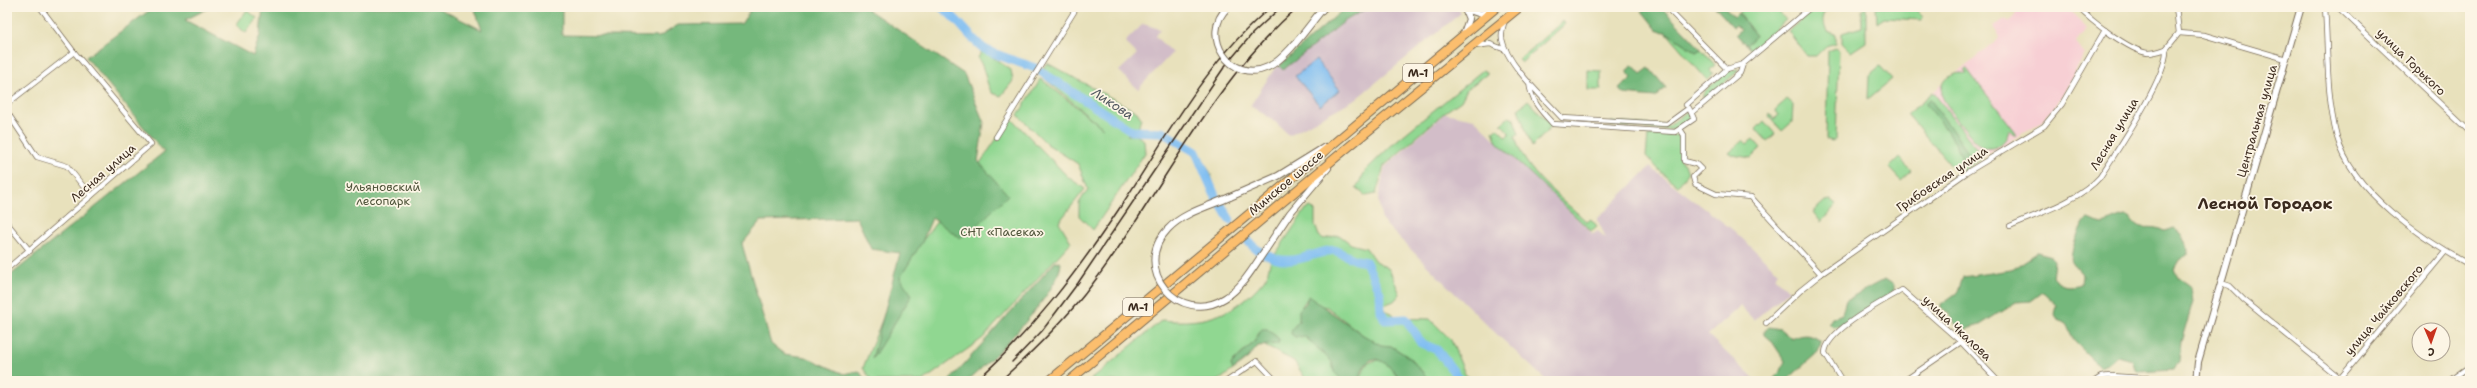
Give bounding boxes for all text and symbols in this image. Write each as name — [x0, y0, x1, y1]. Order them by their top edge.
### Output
street label: улица Горького — [2373, 25, 2449, 99]
street label: Центральная улица — [2233, 62, 2281, 179]
road number: М-1 — [1403, 64, 1433, 82]
water label: Ликова — [1088, 83, 1137, 123]
street label: Лесная улица — [2086, 94, 2142, 173]
street label: Лесная улица — [67, 140, 139, 206]
street label: Грибовская улица — [1893, 142, 1991, 215]
street label: Минское шоссе — [1245, 147, 1327, 219]
park label: Ульяновский лесопарк — [346, 179, 420, 209]
district label: Лесной Городок — [2197, 193, 2333, 214]
park label: СНТ «Пасека» — [960, 224, 1044, 240]
street label: улица Чайковского — [2341, 261, 2427, 359]
street label: улица Чкалова — [1919, 292, 1995, 365]
road number: М-1 — [1123, 298, 1153, 316]
north arrow — [2411, 322, 2451, 362]
text: С — [2427, 344, 2435, 359]

